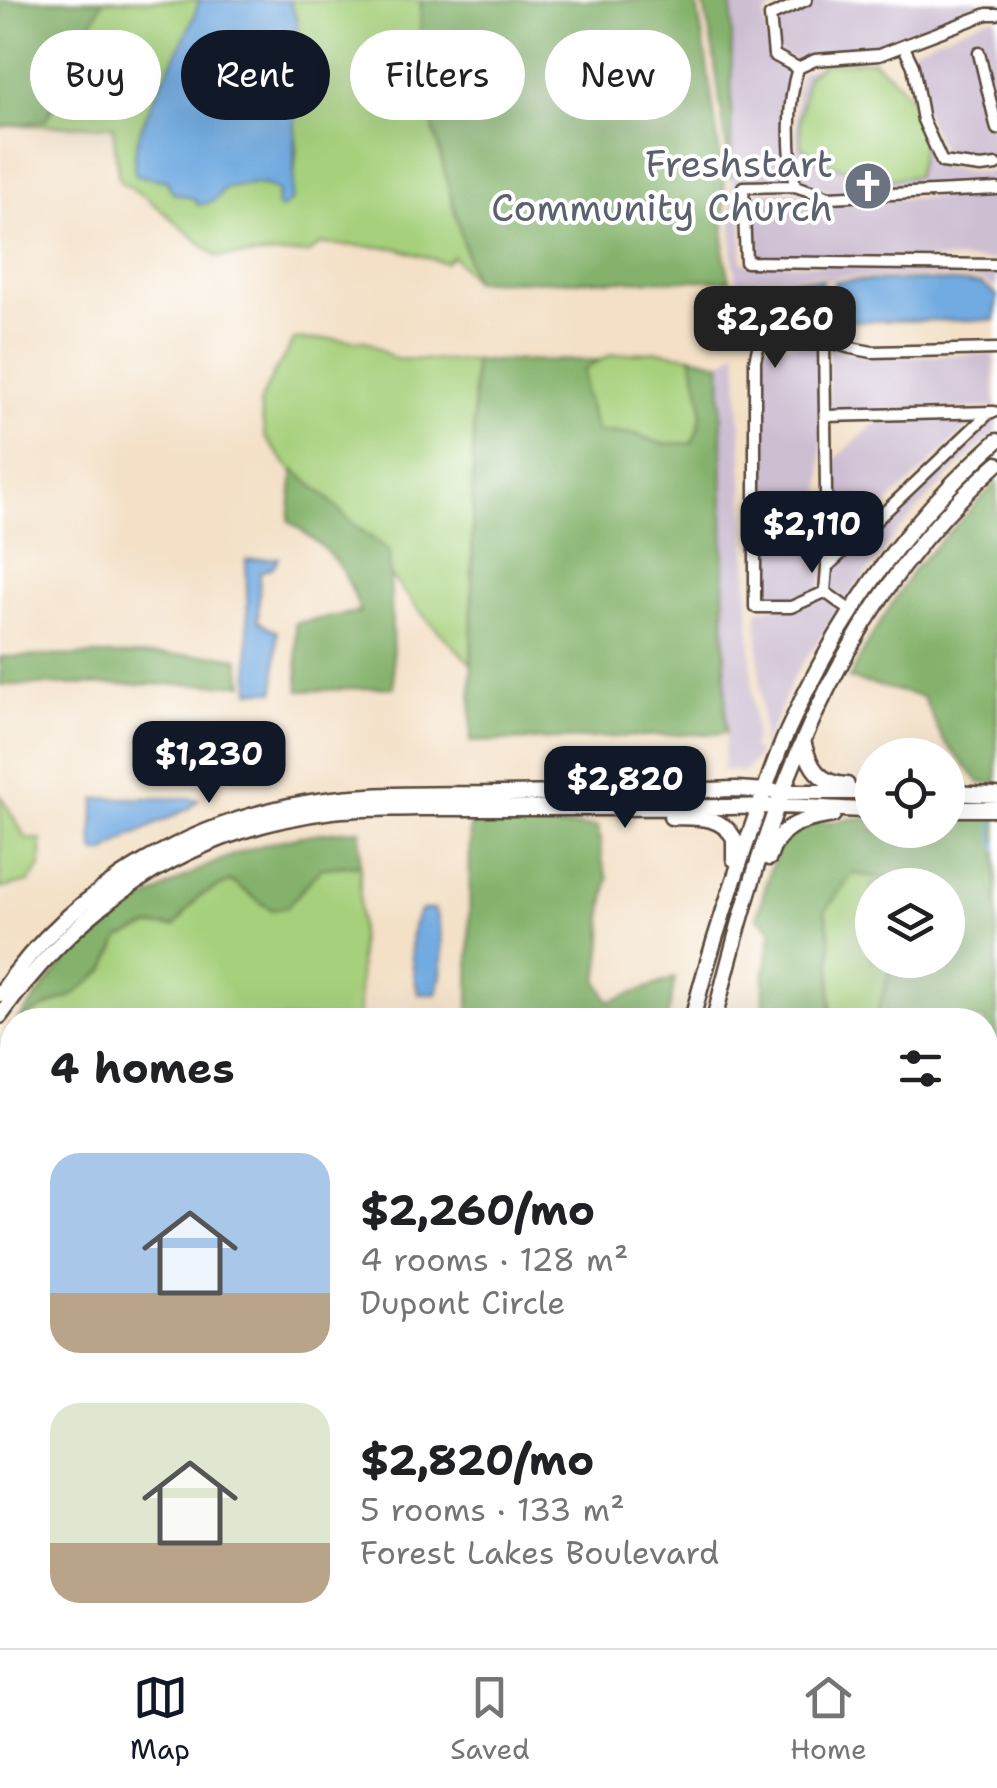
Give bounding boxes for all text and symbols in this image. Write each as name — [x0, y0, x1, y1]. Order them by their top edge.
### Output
chip: Buy — [30, 30, 161, 120]
chip: Rent — [181, 30, 330, 120]
chip: Filters — [350, 30, 525, 120]
chip: New — [545, 30, 691, 120]
place label: Freshstart Community Church — [491, 138, 833, 233]
church icon: Freshstart Community Church — [842, 160, 894, 212]
pin: $2,260 — [694, 286, 856, 371]
text: $2,260 — [716, 297, 834, 340]
pin: $2,110 — [731, 491, 893, 576]
text: $2,110 — [763, 502, 861, 545]
pin: $1,230 — [128, 721, 290, 806]
text: $1,230 — [154, 732, 264, 775]
map controls — [855, 738, 965, 978]
button: locate — [855, 738, 965, 848]
pin: $2,820 — [544, 746, 706, 831]
text: $2,820 — [566, 757, 684, 800]
button: layers — [855, 868, 965, 978]
text: 4 homes — [50, 1040, 235, 1096]
icon: filters — [893, 1041, 948, 1096]
text: $2,260/mo — [360, 1182, 595, 1238]
icon: home — [130, 1193, 250, 1313]
text: 4 rooms · 128 m² — [360, 1238, 628, 1281]
text: Dupont Circle — [360, 1281, 565, 1324]
text: $2,820/mo — [360, 1432, 594, 1488]
icon: home — [130, 1443, 250, 1563]
text: 5 rooms · 133 m² — [360, 1488, 625, 1531]
text: Forest Lakes Boulevard — [360, 1531, 719, 1574]
tab: Map — [130, 1670, 190, 1768]
tab: Saved — [450, 1670, 530, 1768]
tab: Home — [790, 1670, 867, 1768]

